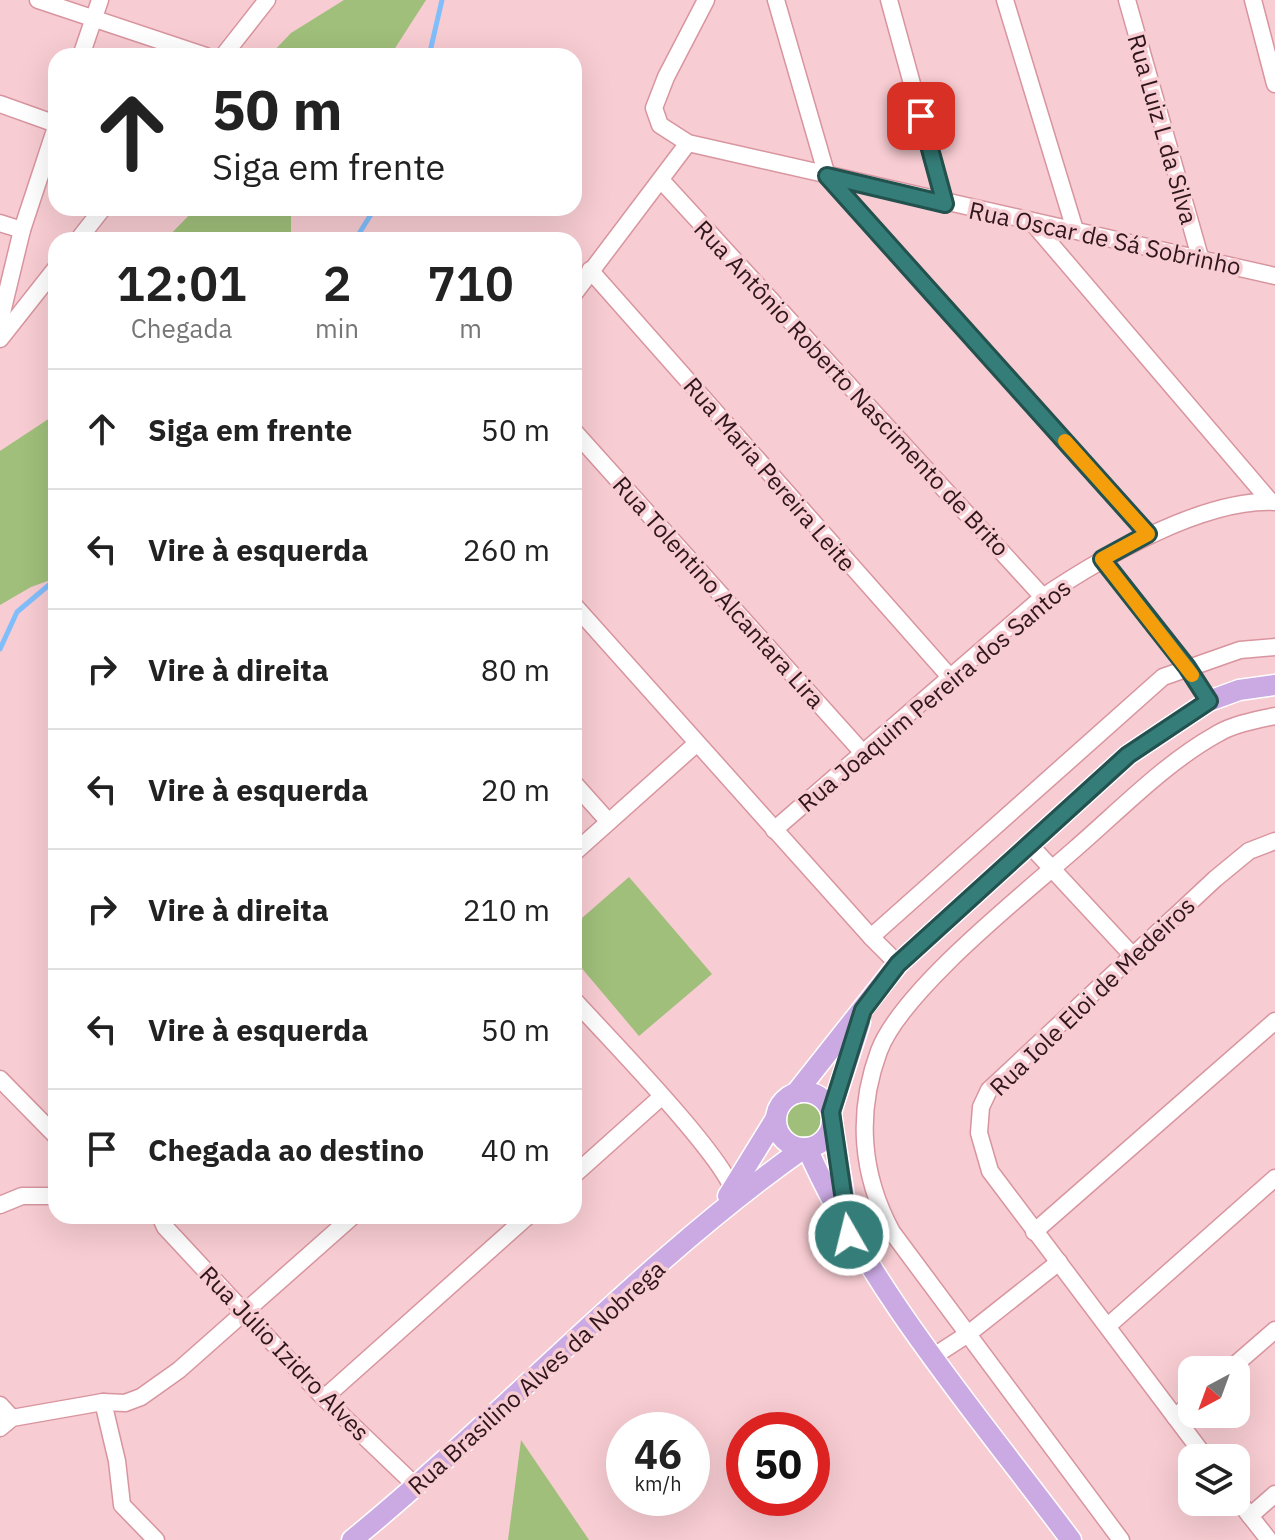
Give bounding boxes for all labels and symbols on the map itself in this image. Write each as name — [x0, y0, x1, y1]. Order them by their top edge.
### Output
street label: Rua Luiz L da Silva — [1121, 30, 1205, 228]
pin — [887, 82, 955, 150]
street label: Rua Oscar de Sá Sobrinho — [966, 194, 1244, 282]
street label: Rua Antônio Roberto Nascimento de Brito — [687, 213, 1017, 563]
street label: Rua Maria Pereira Leite — [677, 370, 863, 578]
street label: Rua Tolentino Alcantara Lira — [606, 469, 832, 715]
street label: Rua Joaquim Pereira dos Santos — [791, 571, 1077, 819]
street label: Rua Iole Eloi de Medeiros — [982, 889, 1202, 1103]
position arrow — [807, 1193, 891, 1277]
street label: Rua Brasilino Alves da Nobrega — [401, 1253, 671, 1501]
street label: Rua Júlio Izidro Alves — [193, 1259, 377, 1447]
north arrow — [1178, 1356, 1250, 1428]
speed limit sign: 50 — [726, 1412, 830, 1516]

